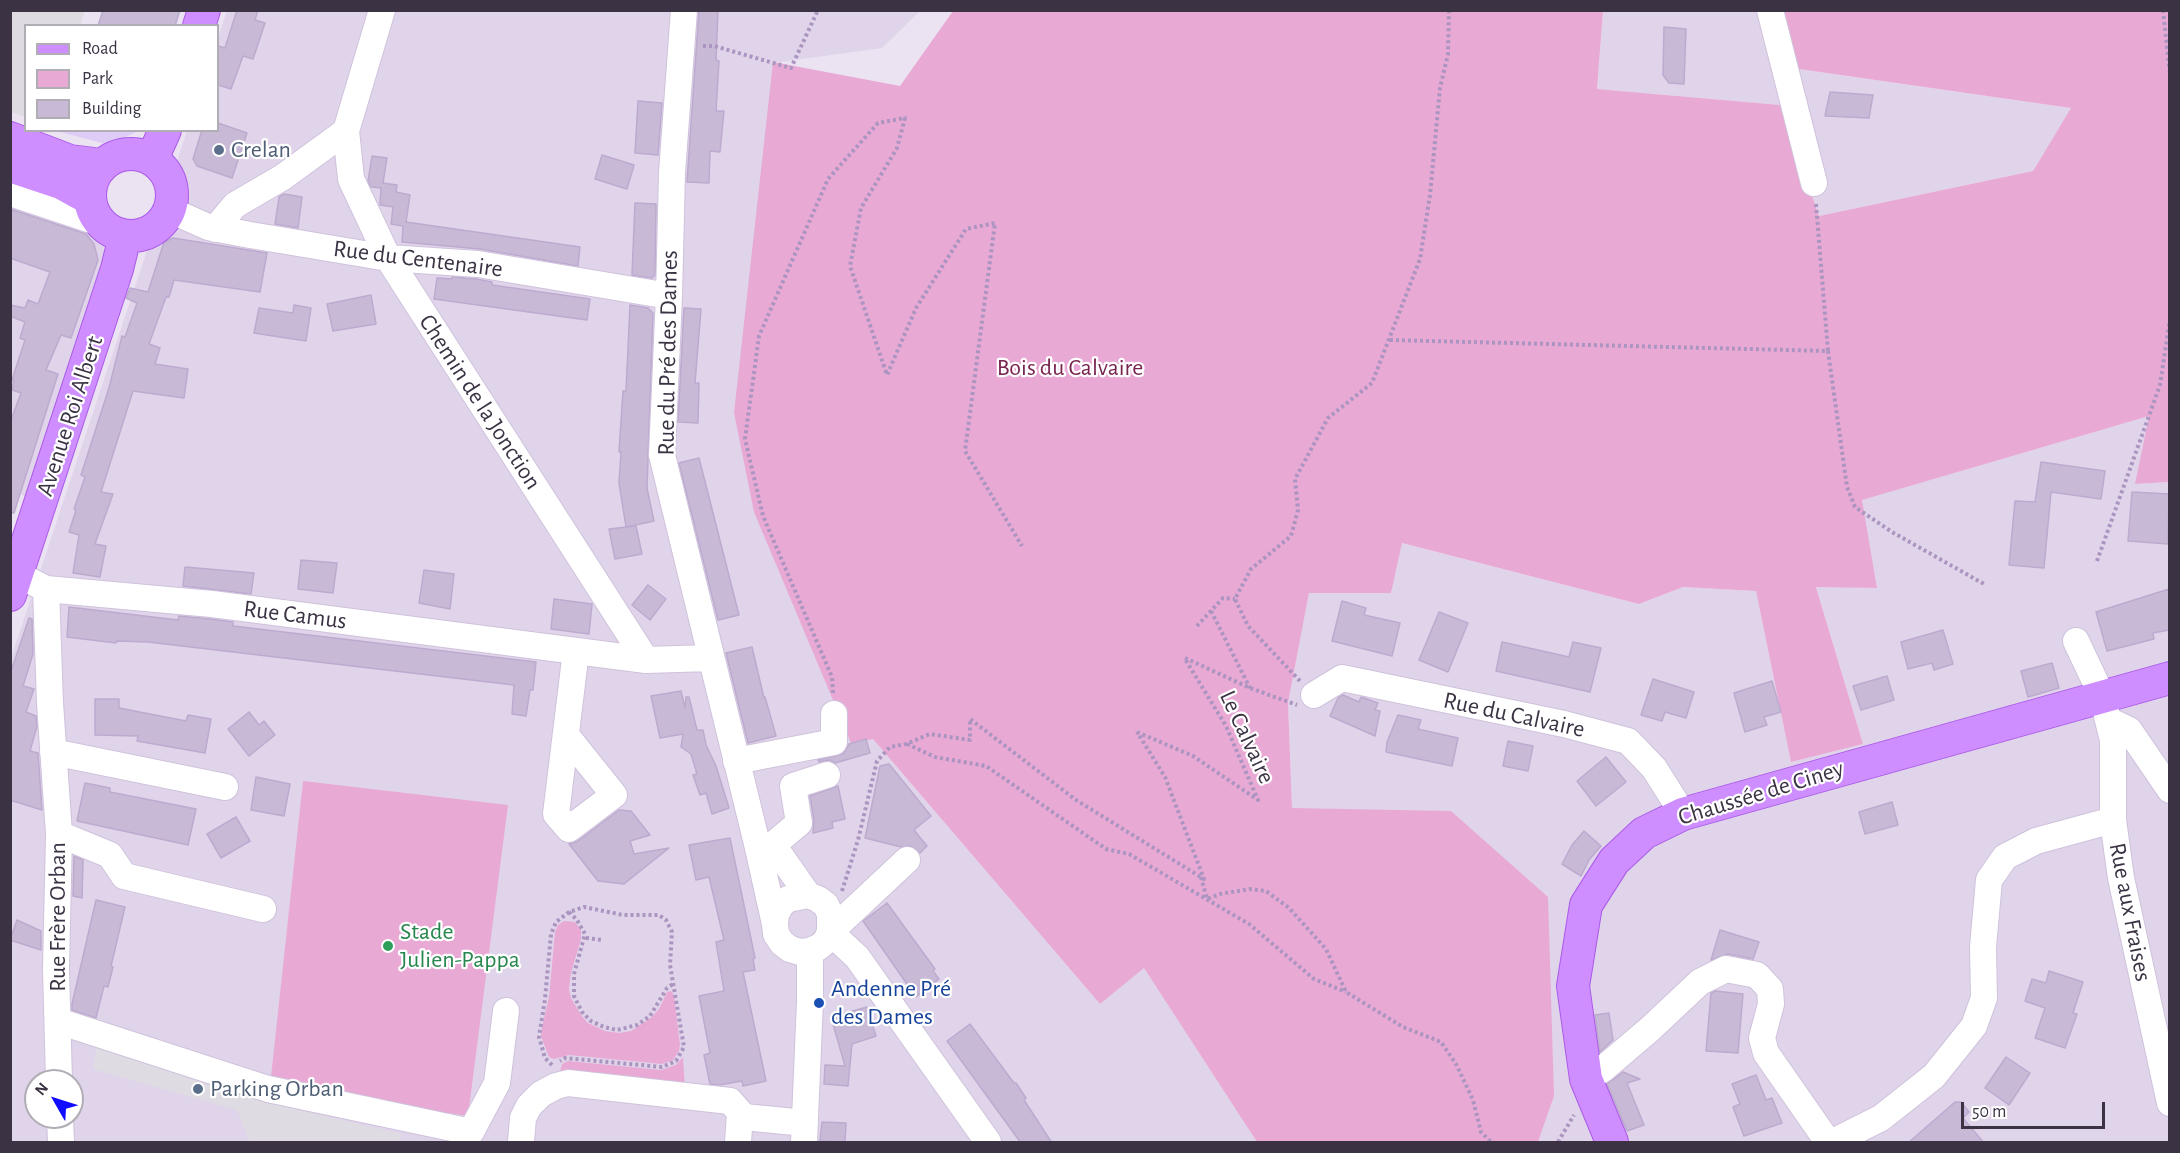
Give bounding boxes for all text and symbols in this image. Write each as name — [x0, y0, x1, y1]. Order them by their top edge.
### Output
legend — [24, 24, 219, 132]
text: Road — [82, 40, 118, 58]
text: Park — [82, 70, 113, 88]
text: Building — [82, 100, 141, 118]
place label: Crelan — [231, 136, 291, 164]
marker: Crelan — [212, 143, 226, 157]
street label: Rue du Centenaire — [332, 234, 504, 284]
street label: Rue du Pré des Dames — [652, 250, 684, 456]
street label: Chemin de la Jonction — [413, 309, 547, 495]
street label: Avenue Roi Albert — [31, 332, 109, 500]
park label: Bois du Calvaire — [997, 354, 1143, 382]
street label: Rue Camus — [242, 594, 348, 636]
street label: Le Calvaire — [1213, 686, 1281, 788]
street label: Rue du Calvaire — [1441, 686, 1587, 744]
street label: Chaussée de Ciney — [1675, 754, 1847, 832]
street label: Rue aux Fraises — [2102, 840, 2158, 984]
street label: Rue Frère Orban — [44, 842, 72, 992]
place label: Stade Julien-Pappa — [400, 918, 520, 974]
marker: Stade Julien-Pappa — [381, 939, 395, 953]
place label: Andenne Pré des Dames — [831, 975, 951, 1031]
marker: Andenne Pré des Dames — [812, 996, 826, 1010]
north arrow — [24, 1069, 84, 1129]
place label: Parking Orban — [210, 1075, 344, 1103]
text: N — [32, 1080, 51, 1098]
marker: Parking Orban — [191, 1082, 205, 1096]
scale bar — [1964, 1090, 2108, 1128]
text: 50 m — [1972, 1103, 2006, 1121]

